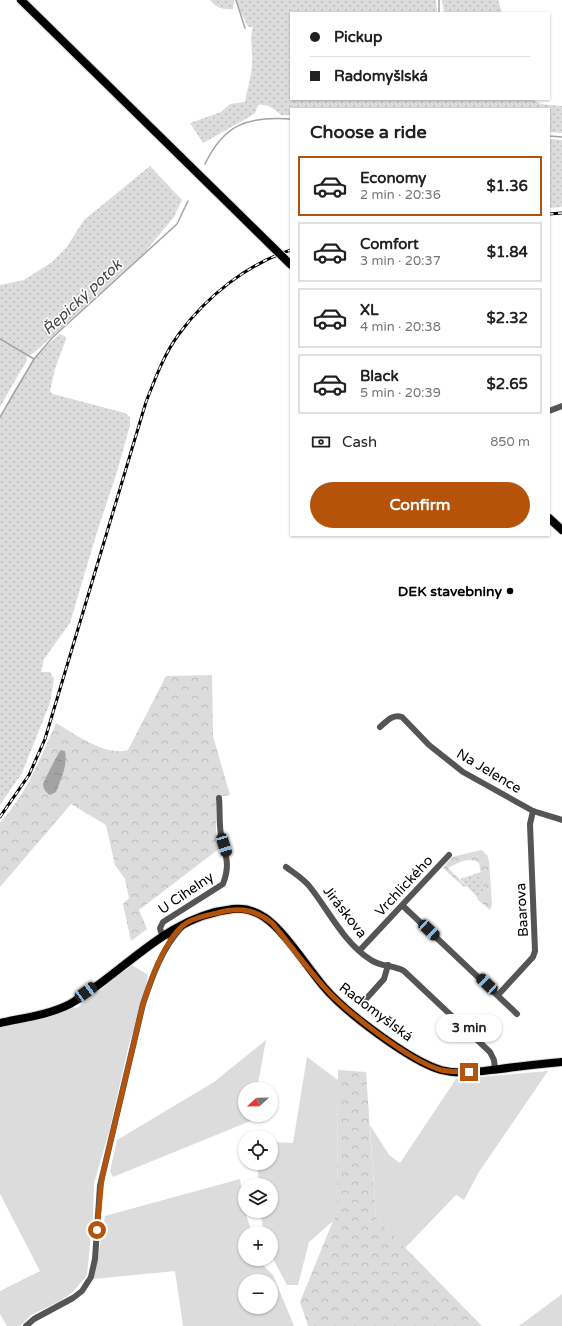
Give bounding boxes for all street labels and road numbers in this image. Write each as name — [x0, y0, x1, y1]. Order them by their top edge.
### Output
street label: Na Jelence — [454, 745, 524, 797]
street label: Vrchlického — [371, 852, 437, 920]
street label: U Cihelny — [155, 868, 217, 918]
street label: Baarova — [512, 882, 532, 938]
street label: Jiráskova — [319, 883, 371, 941]
street label: Radomyšlská — [336, 979, 416, 1045]

